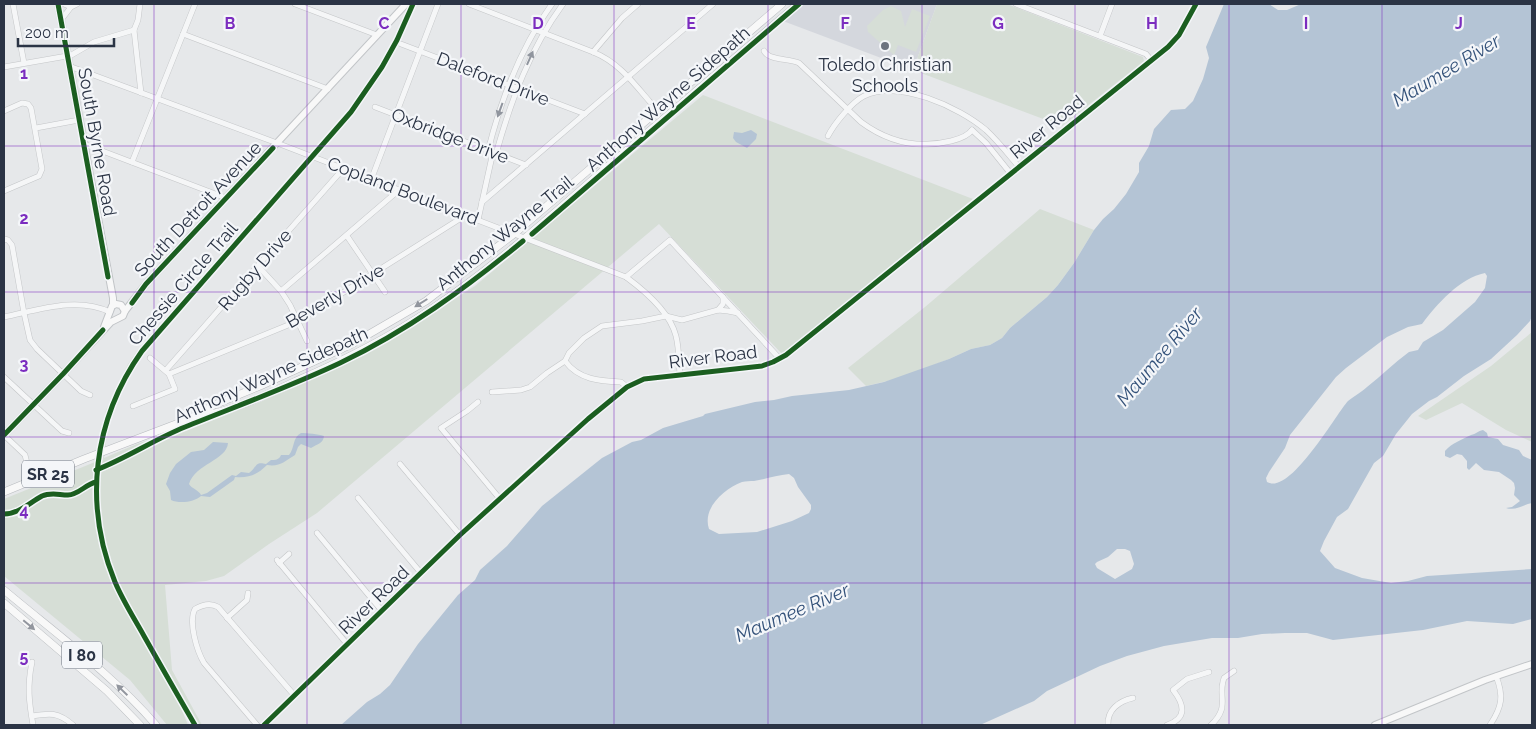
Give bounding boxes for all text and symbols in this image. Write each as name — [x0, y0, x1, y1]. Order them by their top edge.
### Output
text: B — [225, 14, 236, 33]
text: C — [379, 14, 390, 33]
text: D — [532, 14, 544, 33]
text: E — [686, 14, 696, 33]
text: F — [840, 14, 850, 33]
text: G — [992, 14, 1004, 33]
text: H — [1146, 14, 1158, 33]
text: I — [1304, 14, 1308, 33]
text: J — [1455, 14, 1463, 33]
scale bar — [18, 15, 114, 47]
street label: Anthony Wayne Sidepath — [581, 22, 754, 175]
text: 200 m — [25, 24, 69, 42]
water label: Maumee River — [1388, 29, 1505, 111]
marker: Toledo Christian Schools — [879, 40, 891, 52]
street label: Daleford Drive — [434, 47, 553, 110]
one-way arrow — [526, 51, 534, 65]
place label: Toledo Christian Schools — [818, 54, 952, 96]
text: 1 — [20, 64, 28, 83]
street label: South Byrne Road — [74, 66, 121, 218]
street label: River Road — [1005, 90, 1088, 163]
street label: Oxbridge Drive — [388, 103, 512, 168]
one-way arrow — [496, 103, 504, 118]
street label: South Detroit Avenue — [130, 137, 266, 280]
street label: Copland Boulevard — [325, 152, 482, 229]
street label: Anthony Wayne Trail — [432, 171, 577, 294]
text: 2 — [19, 209, 29, 228]
street label: Chessie Circle Trail — [124, 218, 242, 349]
street label: Rugby Drive — [214, 224, 296, 315]
street label: Beverly Drive — [282, 259, 388, 332]
one-way arrow — [415, 298, 428, 308]
water label: Maumee River — [1112, 301, 1207, 410]
street label: Anthony Wayne Sidepath — [171, 322, 371, 427]
street label: River Road — [667, 341, 758, 372]
text: 3 — [20, 355, 29, 374]
road number: SR 25 — [22, 460, 74, 488]
text: 4 — [19, 501, 29, 520]
street label: River Road — [334, 561, 413, 638]
water label: Maumee River — [732, 578, 854, 646]
one-way arrow — [23, 619, 36, 630]
road number: I 80 — [62, 642, 102, 668]
text: 5 — [20, 647, 29, 666]
one-way arrow — [116, 684, 128, 696]

